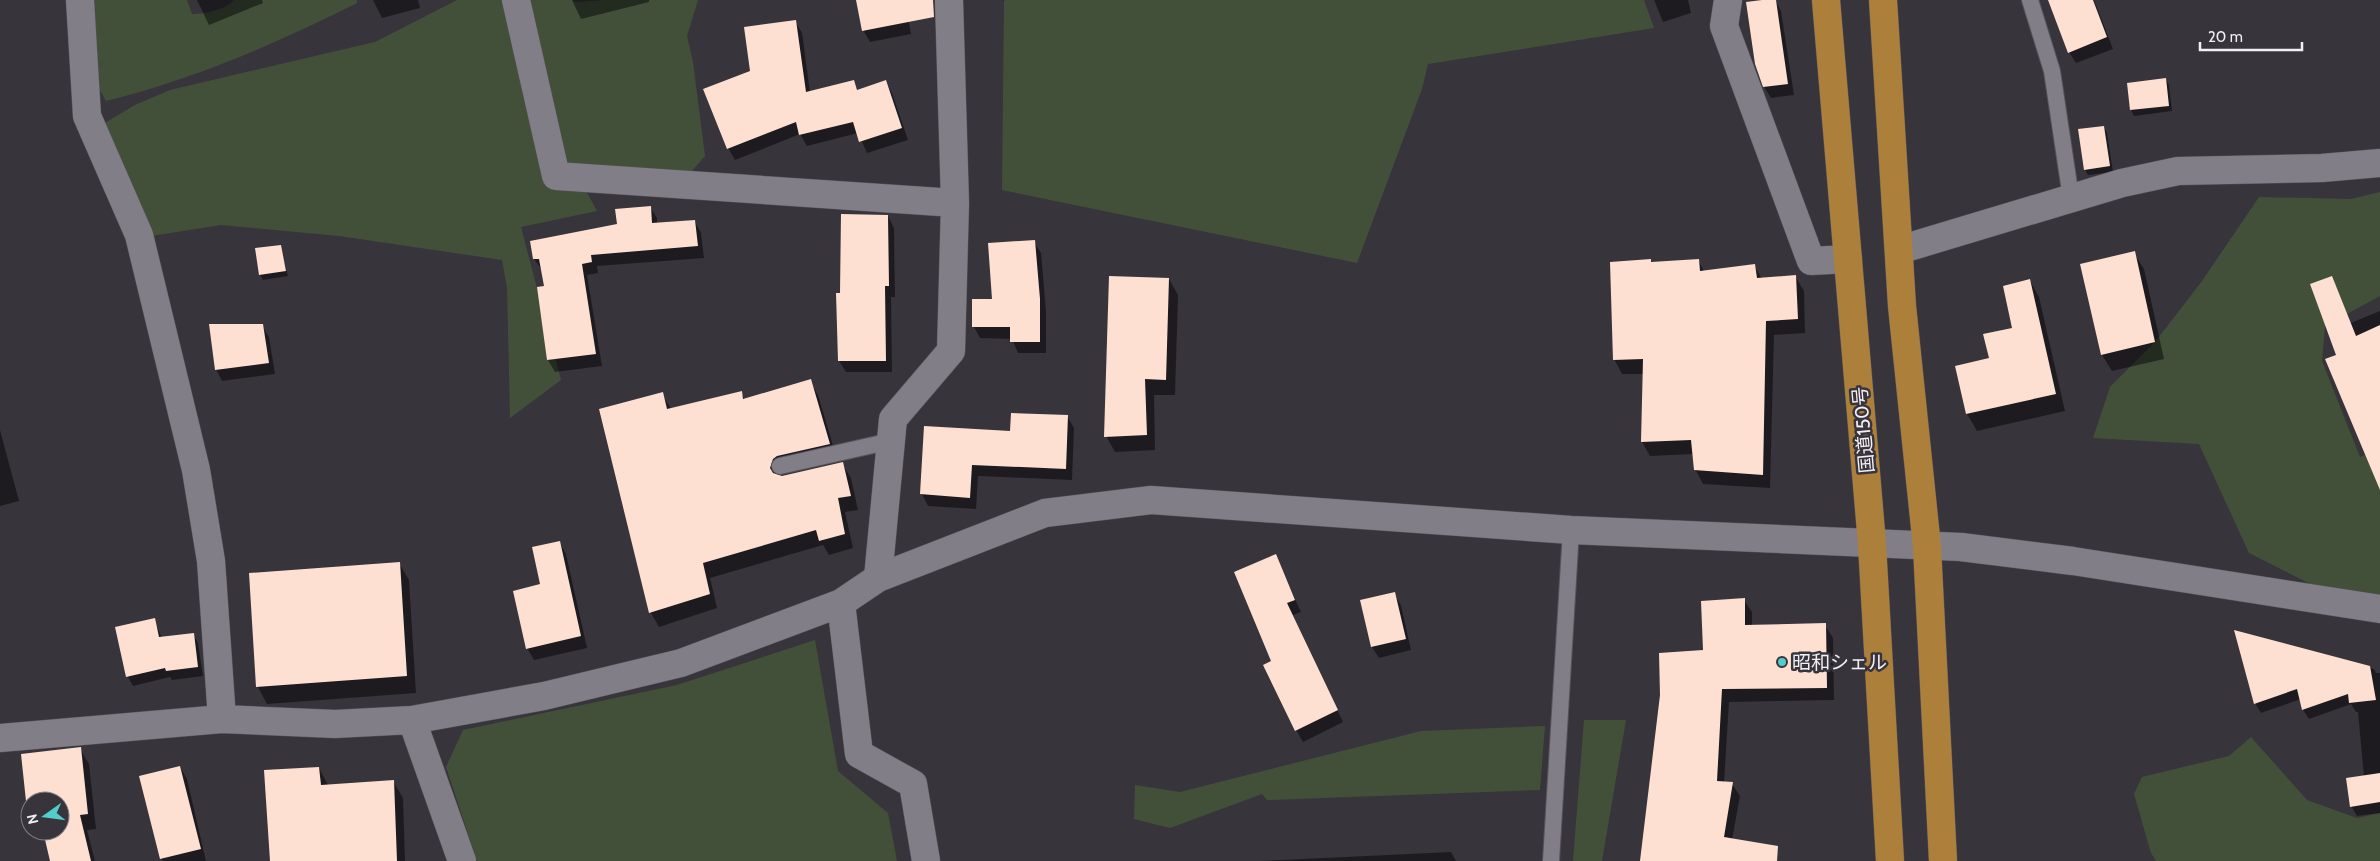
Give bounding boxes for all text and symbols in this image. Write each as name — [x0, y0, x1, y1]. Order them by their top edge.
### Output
scale bar — [2200, 20, 2302, 52]
text: 20 m — [2208, 28, 2243, 46]
street label: 国道150号 — [1848, 386, 1879, 474]
place label: 昭和シェル — [1792, 651, 1887, 674]
marker: 昭和シェル — [1776, 656, 1788, 668]
north arrow — [20, 791, 70, 841]
text: N — [22, 812, 42, 826]

